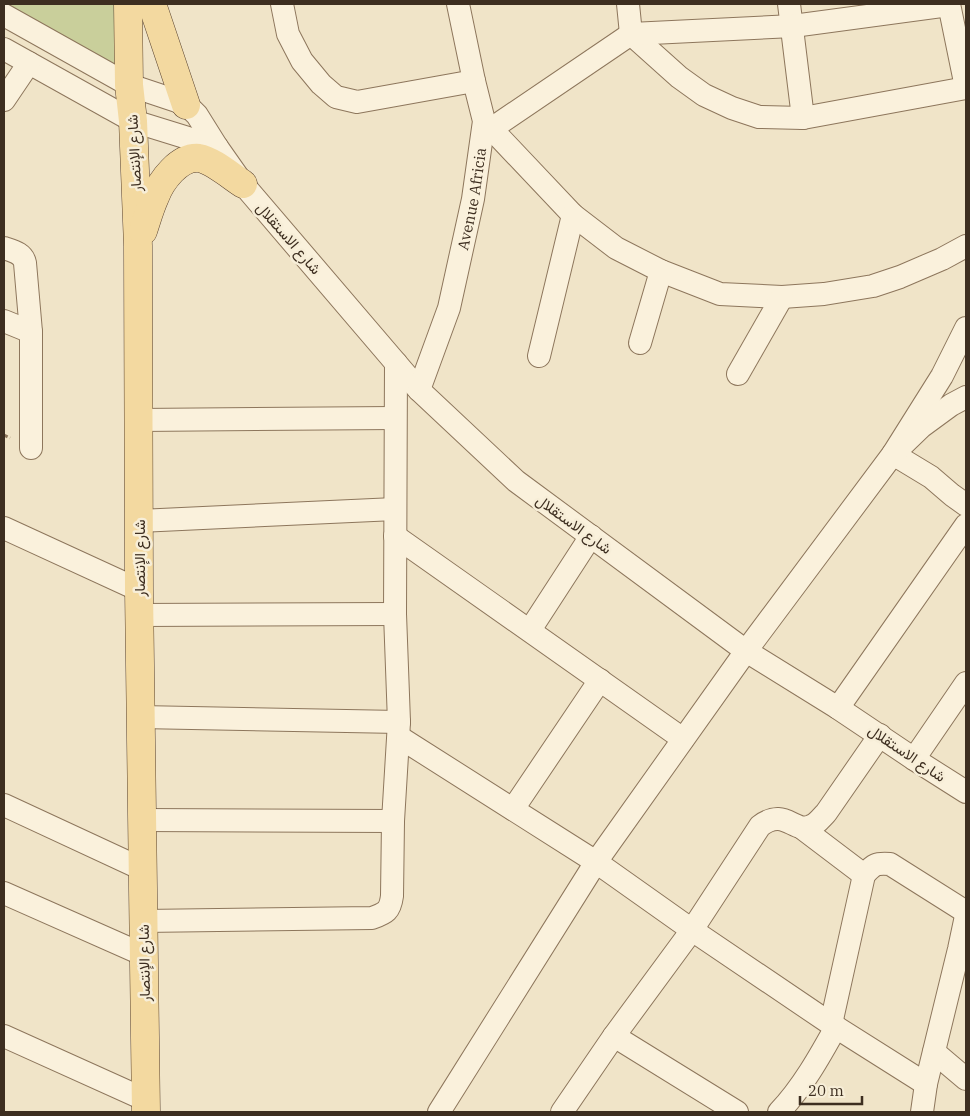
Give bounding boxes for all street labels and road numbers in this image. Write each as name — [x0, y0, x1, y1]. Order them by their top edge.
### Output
street label: شارع الإنتصار — [122, 114, 148, 193]
street label: Avenue Africia — [453, 146, 490, 252]
street label: شارع الاستقلال — [251, 198, 326, 279]
street label: شارع الاستقلال — [531, 490, 616, 560]
street label: شارع الإنتصار — [130, 519, 151, 598]
street label: شارع الاستقلال — [864, 720, 949, 788]
street label: شارع الإنتصار — [134, 924, 156, 1003]

